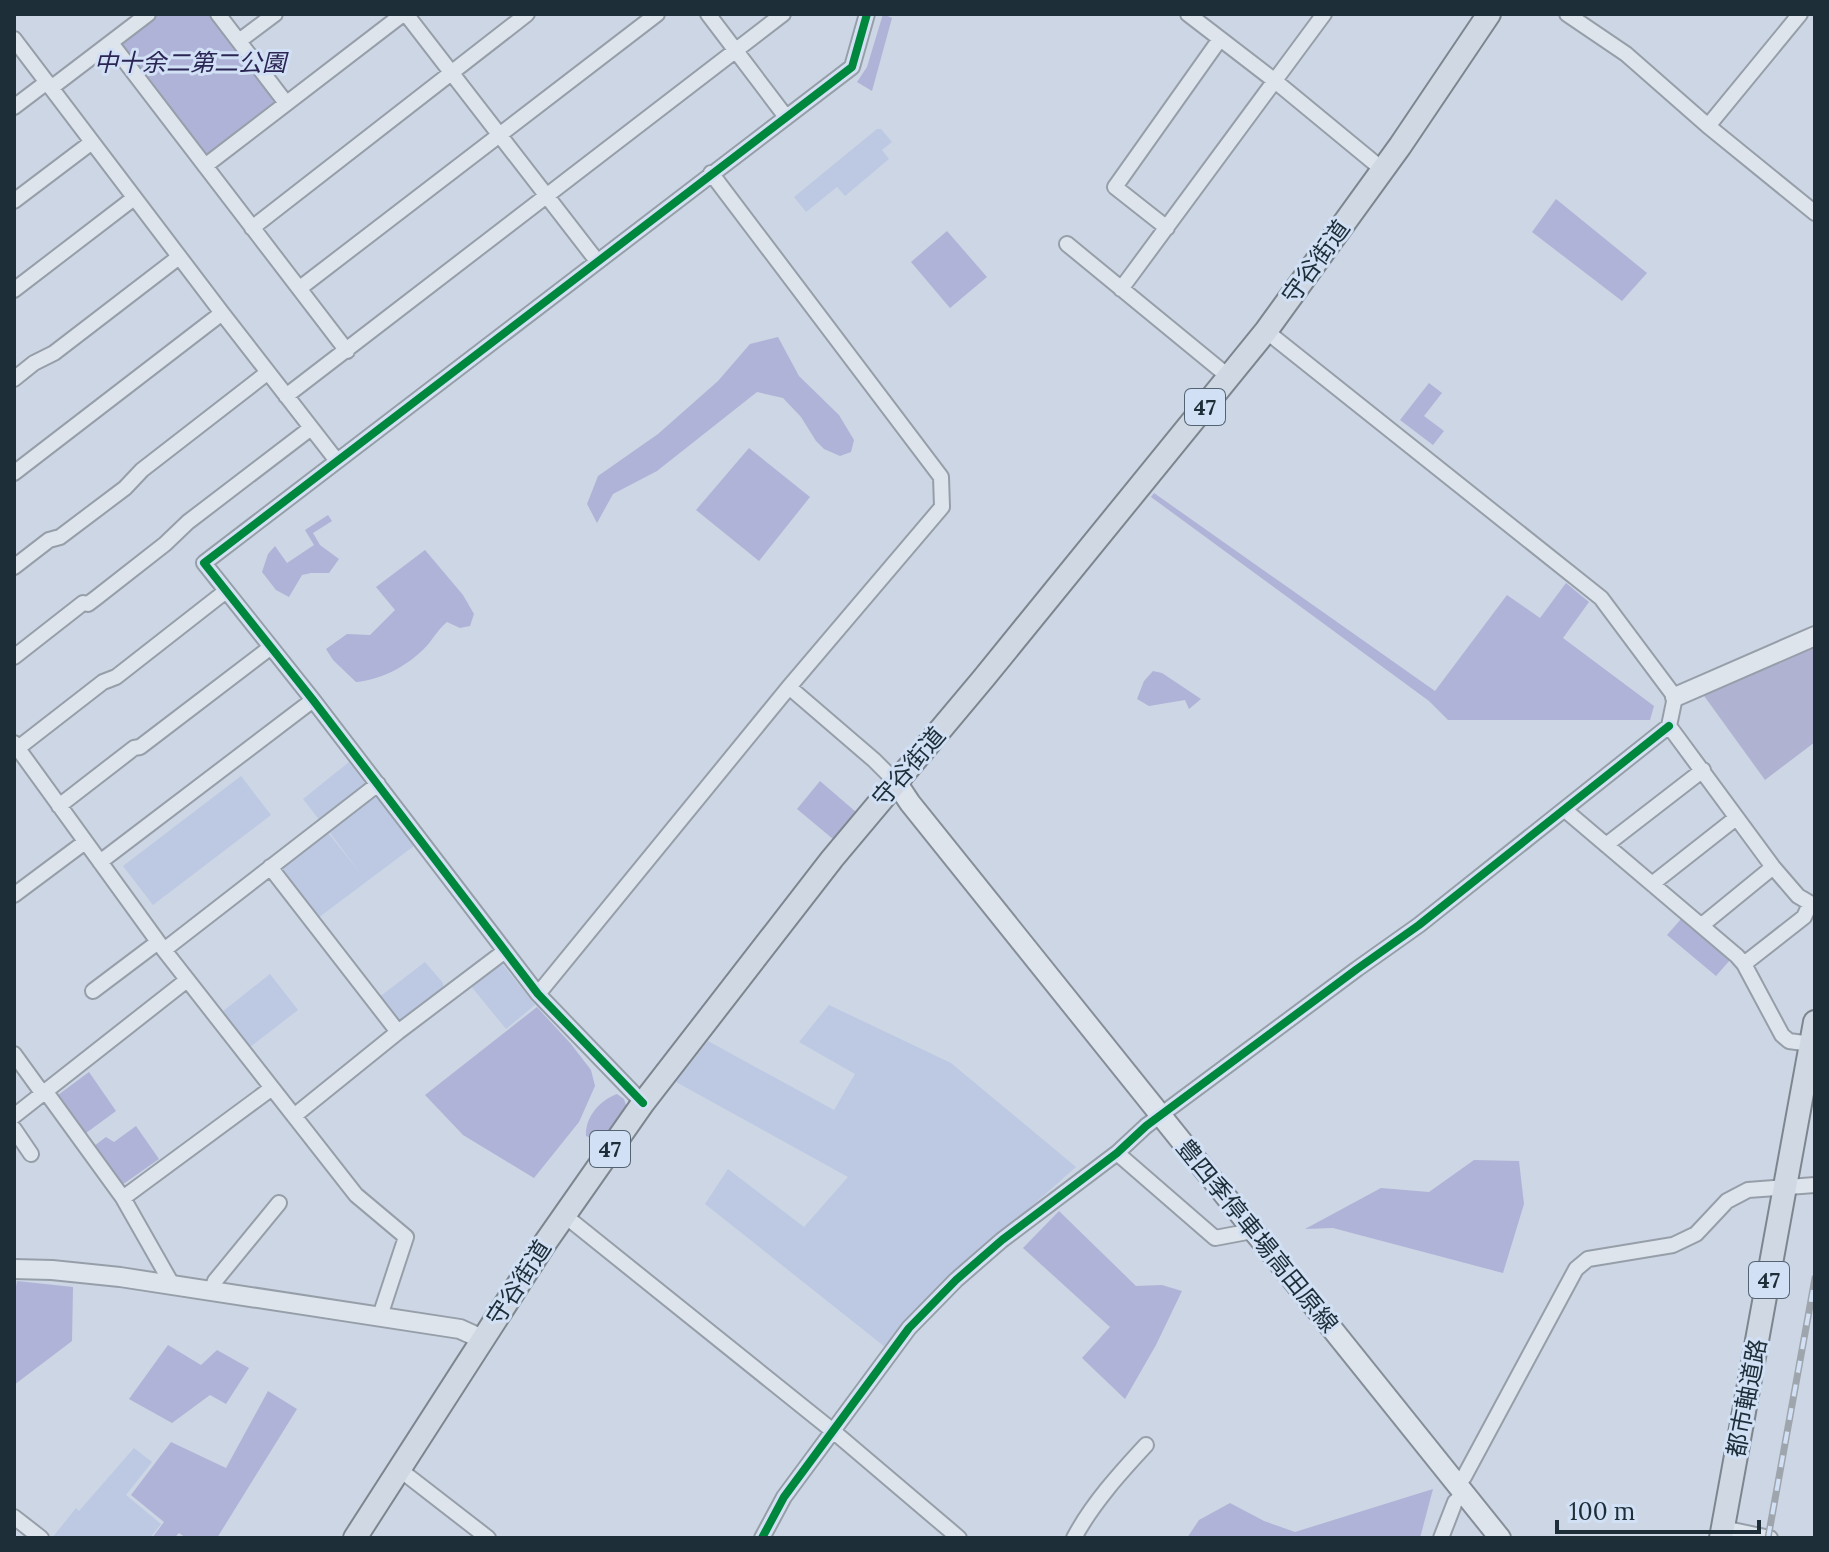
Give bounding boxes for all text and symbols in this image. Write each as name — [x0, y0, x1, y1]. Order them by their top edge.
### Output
park label: 中十余二第二公園 — [94, 47, 289, 78]
street label: 守谷街道 — [1275, 214, 1356, 310]
road number: 47 — [1185, 389, 1225, 425]
street label: 守谷街道 — [865, 720, 952, 813]
road number: 47 — [590, 1131, 630, 1167]
street label: 豊四季停車場高田原線 — [1170, 1133, 1345, 1339]
street label: 守谷街道 — [479, 1234, 558, 1331]
road number: 47 — [1749, 1262, 1789, 1298]
street label: 都市軸道路 — [1720, 1336, 1773, 1460]
scale bar — [1557, 1484, 1759, 1534]
text: 100 m — [1569, 1496, 1635, 1527]

